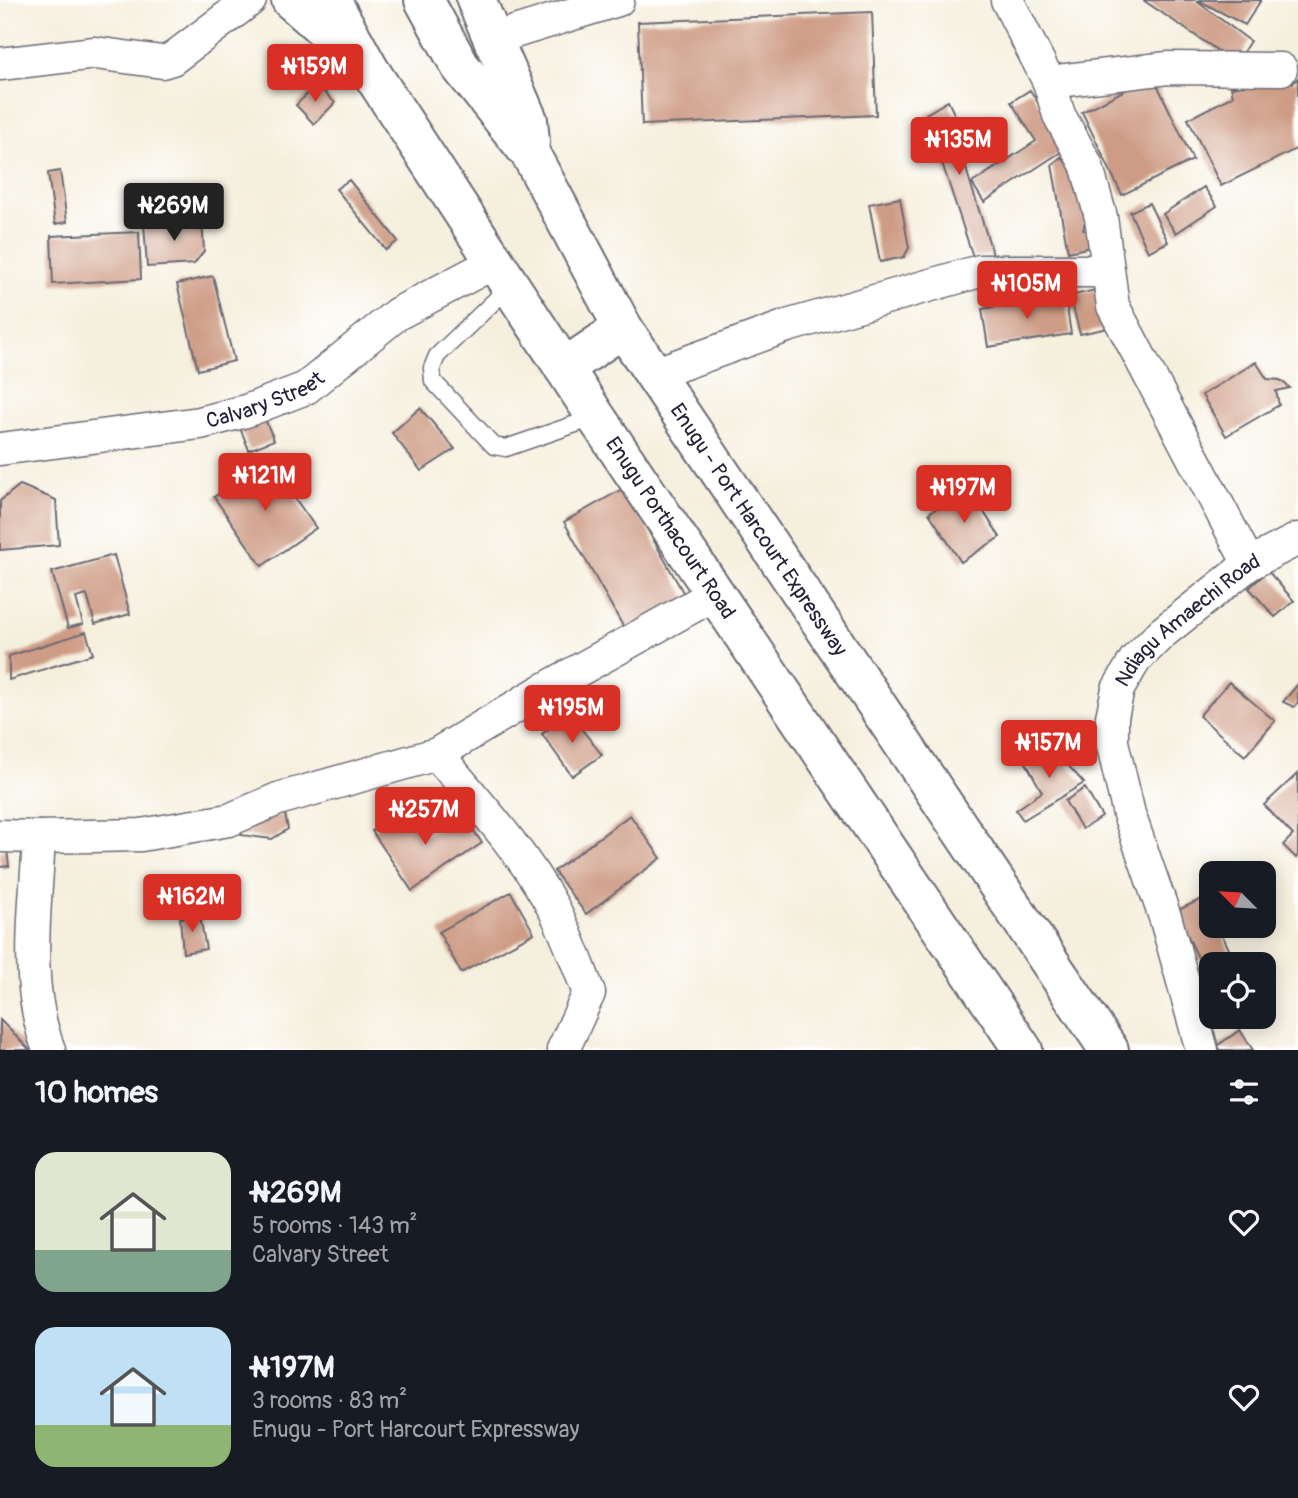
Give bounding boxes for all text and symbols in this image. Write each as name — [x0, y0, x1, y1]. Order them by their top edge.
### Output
pin: ₦159M — [266, 44, 364, 104]
text: ₦159M — [283, 52, 347, 81]
pin: ₦135M — [910, 118, 1008, 177]
text: ₦135M — [927, 125, 991, 154]
pin: ₦269M — [125, 184, 223, 243]
text: ₦269M — [140, 191, 208, 220]
pin: ₦105M — [978, 262, 1076, 321]
text: ₦105M — [993, 269, 1061, 298]
street label: Calvary Street — [203, 365, 331, 435]
street label: Enugu - Port Harcourt Expressway — [664, 398, 853, 662]
street label: Enugu Porthacourt Road — [599, 432, 741, 624]
pin: ₦121M — [216, 454, 314, 513]
text: ₦121M — [234, 461, 296, 490]
pin: ₦197M — [915, 466, 1013, 525]
text: ₦197M — [932, 473, 996, 502]
street label: Ndiagu Amaechi Road — [1109, 548, 1265, 692]
pin: ₦195M — [523, 686, 621, 745]
text: ₦195M — [540, 693, 604, 722]
pin: ₦157M — [1000, 720, 1098, 780]
text: ₦157M — [1017, 728, 1081, 757]
pin: ₦257M — [376, 788, 474, 847]
text: ₦257M — [391, 795, 459, 824]
north arrow — [1199, 861, 1276, 938]
map controls — [1199, 861, 1276, 1029]
pin: ₦162M — [143, 874, 241, 934]
text: ₦162M — [159, 882, 225, 911]
button: locate — [1199, 952, 1276, 1029]
icon: filters — [1225, 1073, 1263, 1111]
text: 10 homes — [35, 1074, 158, 1111]
text: ₦269M — [252, 1174, 341, 1211]
icon: home — [91, 1180, 175, 1264]
icon: heart — [1225, 1203, 1263, 1241]
text: 5 rooms · 143 m² — [252, 1211, 417, 1240]
text: Calvary Street — [252, 1240, 389, 1269]
text: ₦197M — [252, 1349, 335, 1386]
icon: home — [91, 1355, 175, 1439]
icon: heart — [1225, 1378, 1263, 1416]
text: 3 rooms · 83 m² — [252, 1386, 407, 1415]
text: Enugu - Port Harcourt Expressway — [252, 1415, 579, 1444]

